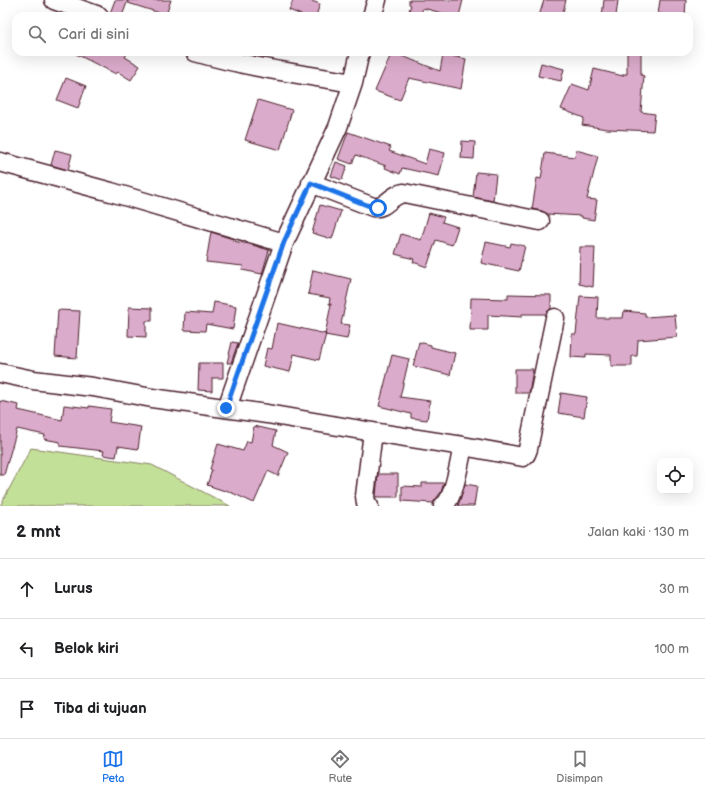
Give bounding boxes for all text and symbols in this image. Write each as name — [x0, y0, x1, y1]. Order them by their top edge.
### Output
search box — [12, 12, 693, 56]
icon: search — [26, 23, 48, 45]
text: Cari di sini — [58, 25, 129, 44]
route start — [369, 199, 387, 217]
route end — [217, 399, 235, 417]
map controls — [657, 458, 693, 494]
button: locate — [657, 458, 693, 494]
text: 2 mnt — [16, 522, 60, 542]
text: Jalan kaki · 130 m — [588, 524, 689, 540]
icon: ahead — [16, 578, 38, 600]
text: Lurus — [54, 579, 93, 598]
text: 30 m — [659, 581, 689, 597]
icon: left — [16, 638, 38, 660]
text: Belok kiri — [54, 639, 119, 658]
text: 100 m — [654, 641, 689, 657]
icon: arrive — [16, 698, 38, 720]
text: Tiba di tujuan — [54, 699, 147, 718]
tab: Peta — [102, 748, 124, 785]
tab: Rute — [329, 748, 352, 785]
tab: Disimpan — [556, 748, 603, 785]

